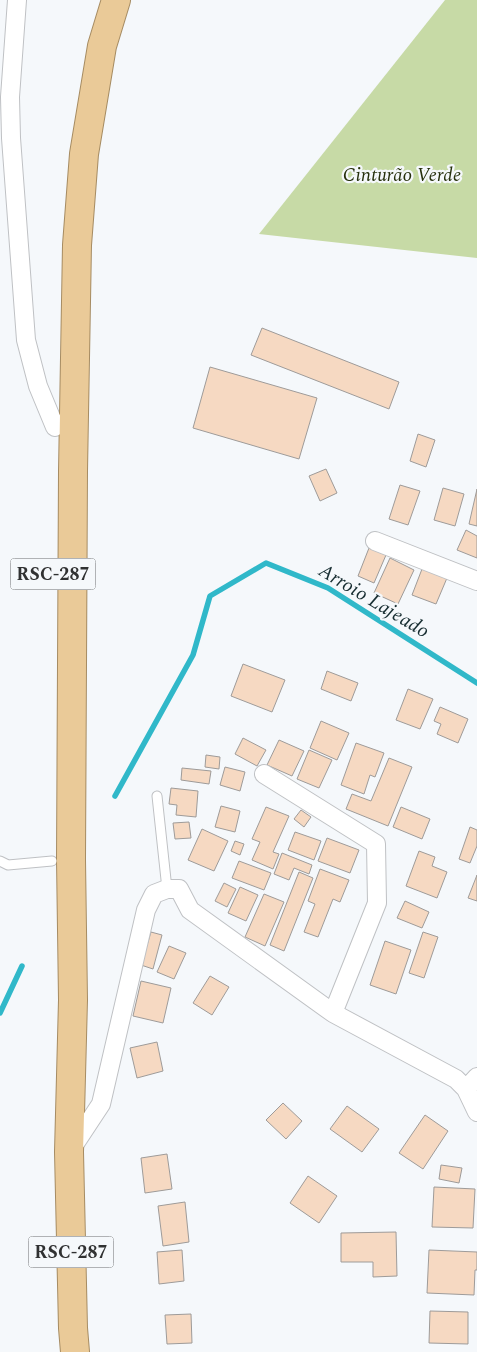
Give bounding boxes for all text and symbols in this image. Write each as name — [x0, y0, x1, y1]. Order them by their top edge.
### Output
park label: Cinturão Verde — [343, 161, 461, 190]
water label: Arroio Lajeado — [312, 555, 435, 646]
road number: RSC-287 — [10, 558, 96, 590]
road number: RSC-287 — [28, 1236, 114, 1268]

